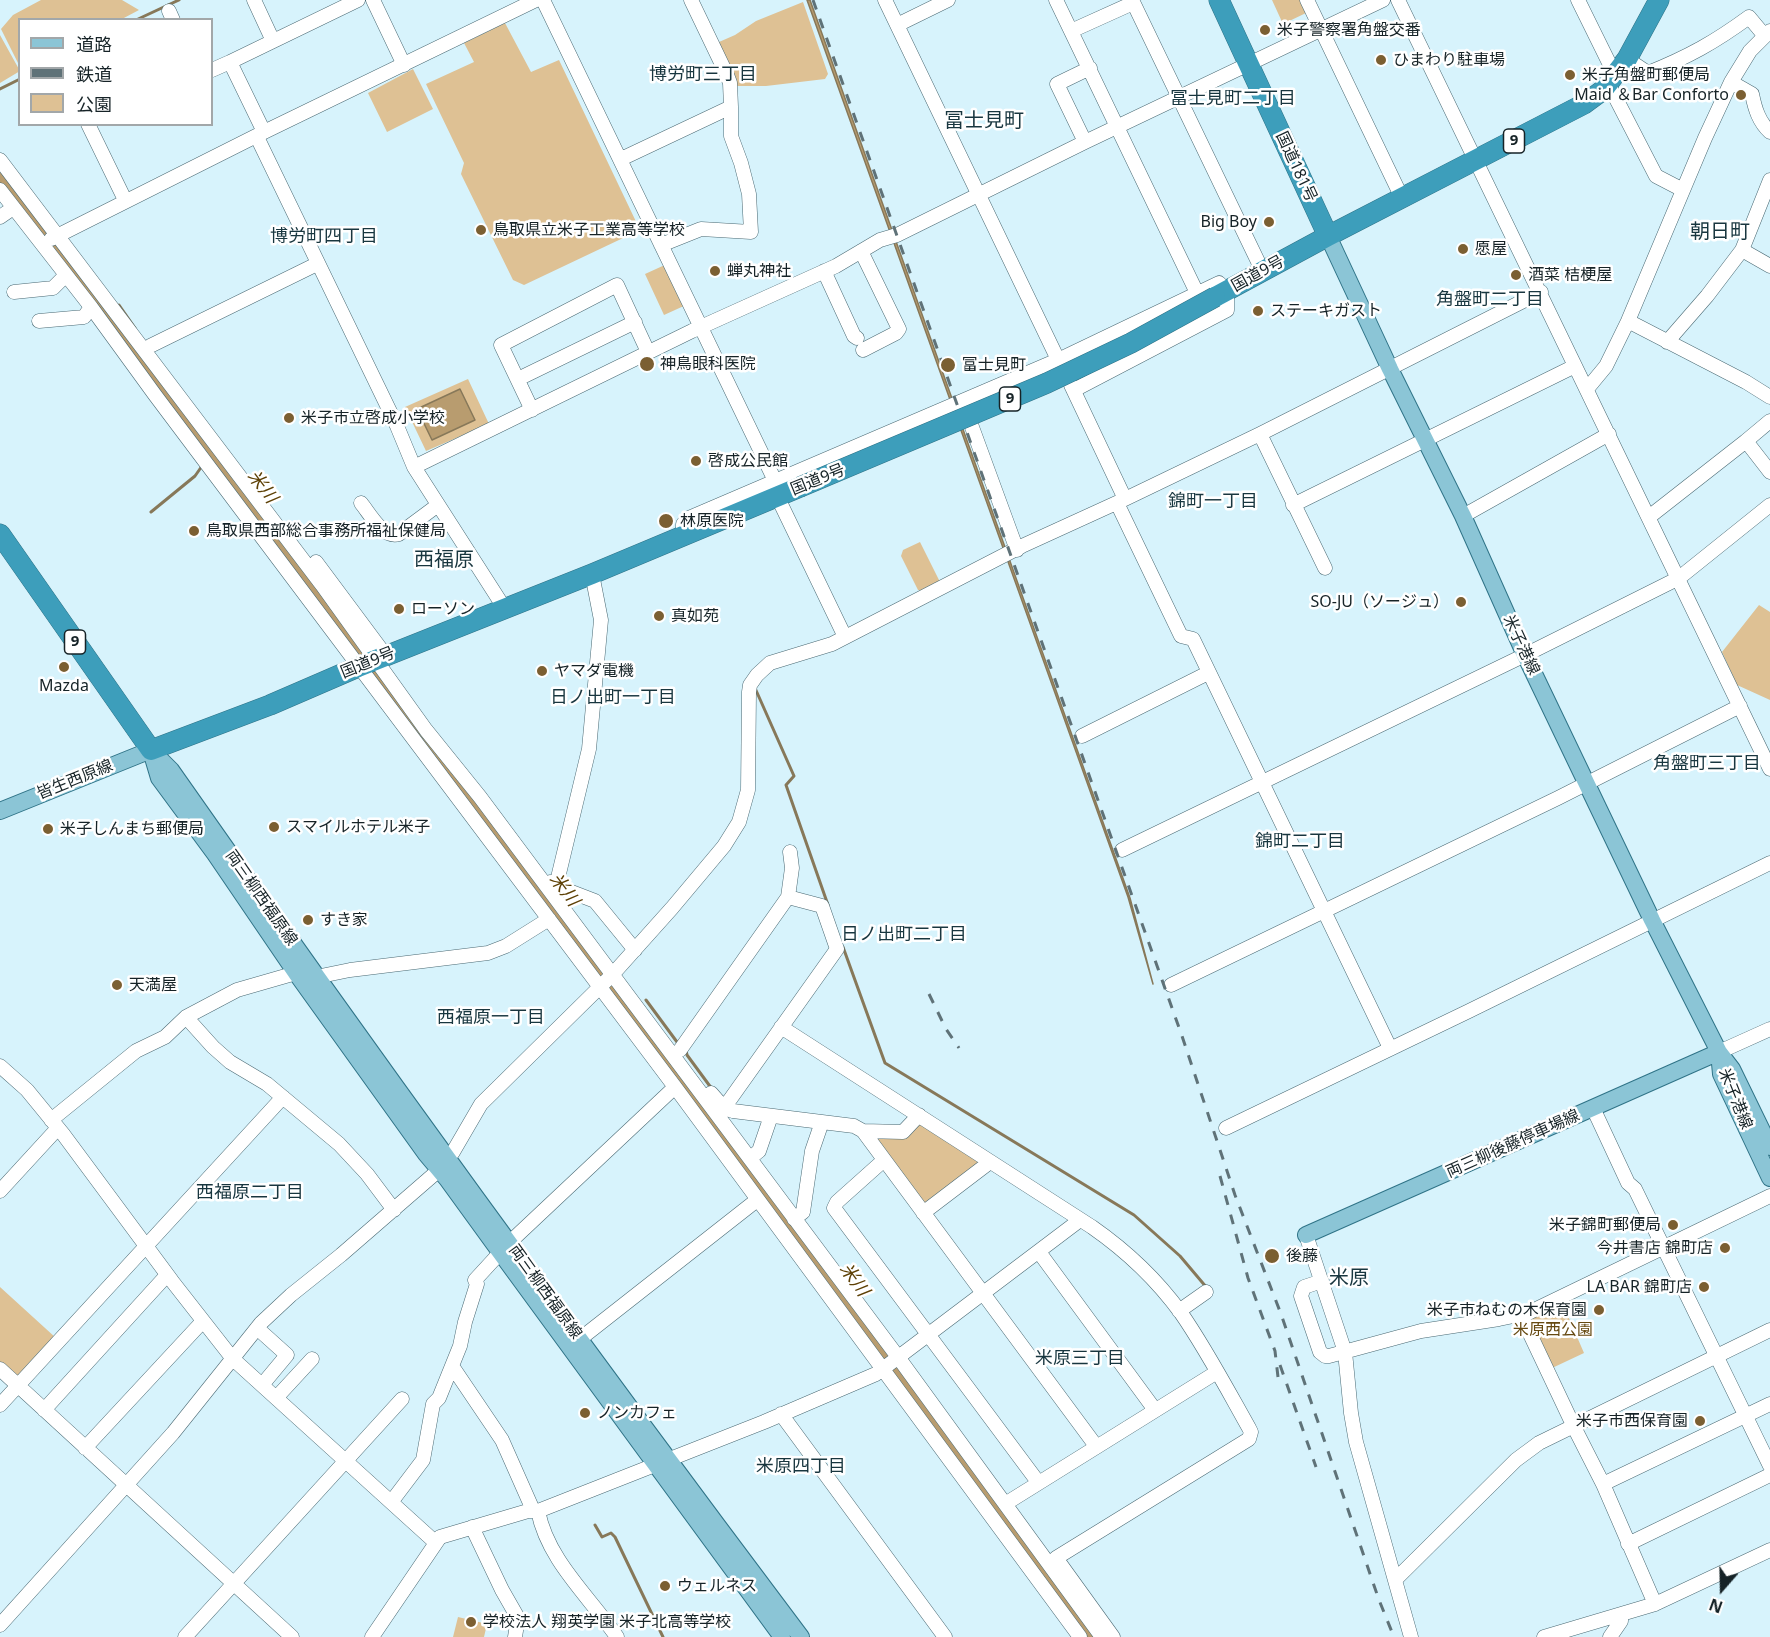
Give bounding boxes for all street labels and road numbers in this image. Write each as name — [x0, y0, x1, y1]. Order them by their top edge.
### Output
street label: 国道181号 — [1271, 129, 1321, 205]
road number: 9 — [1504, 129, 1524, 153]
street label: 国道9号 — [1228, 252, 1288, 296]
road number: 9 — [1000, 387, 1020, 411]
street label: 国道9号 — [788, 460, 848, 500]
street label: 米子港線 — [1499, 612, 1543, 678]
road number: 9 — [64, 630, 86, 654]
street label: 国道9号 — [338, 643, 398, 683]
street label: 皆生西原線 — [34, 756, 116, 804]
street label: 両三柳西福原線 — [221, 847, 301, 949]
street label: 米子港線 — [1714, 1066, 1756, 1132]
street label: 両三柳後藤停車場線 — [1443, 1106, 1583, 1182]
street label: 両三柳西福原線 — [504, 1241, 586, 1343]

